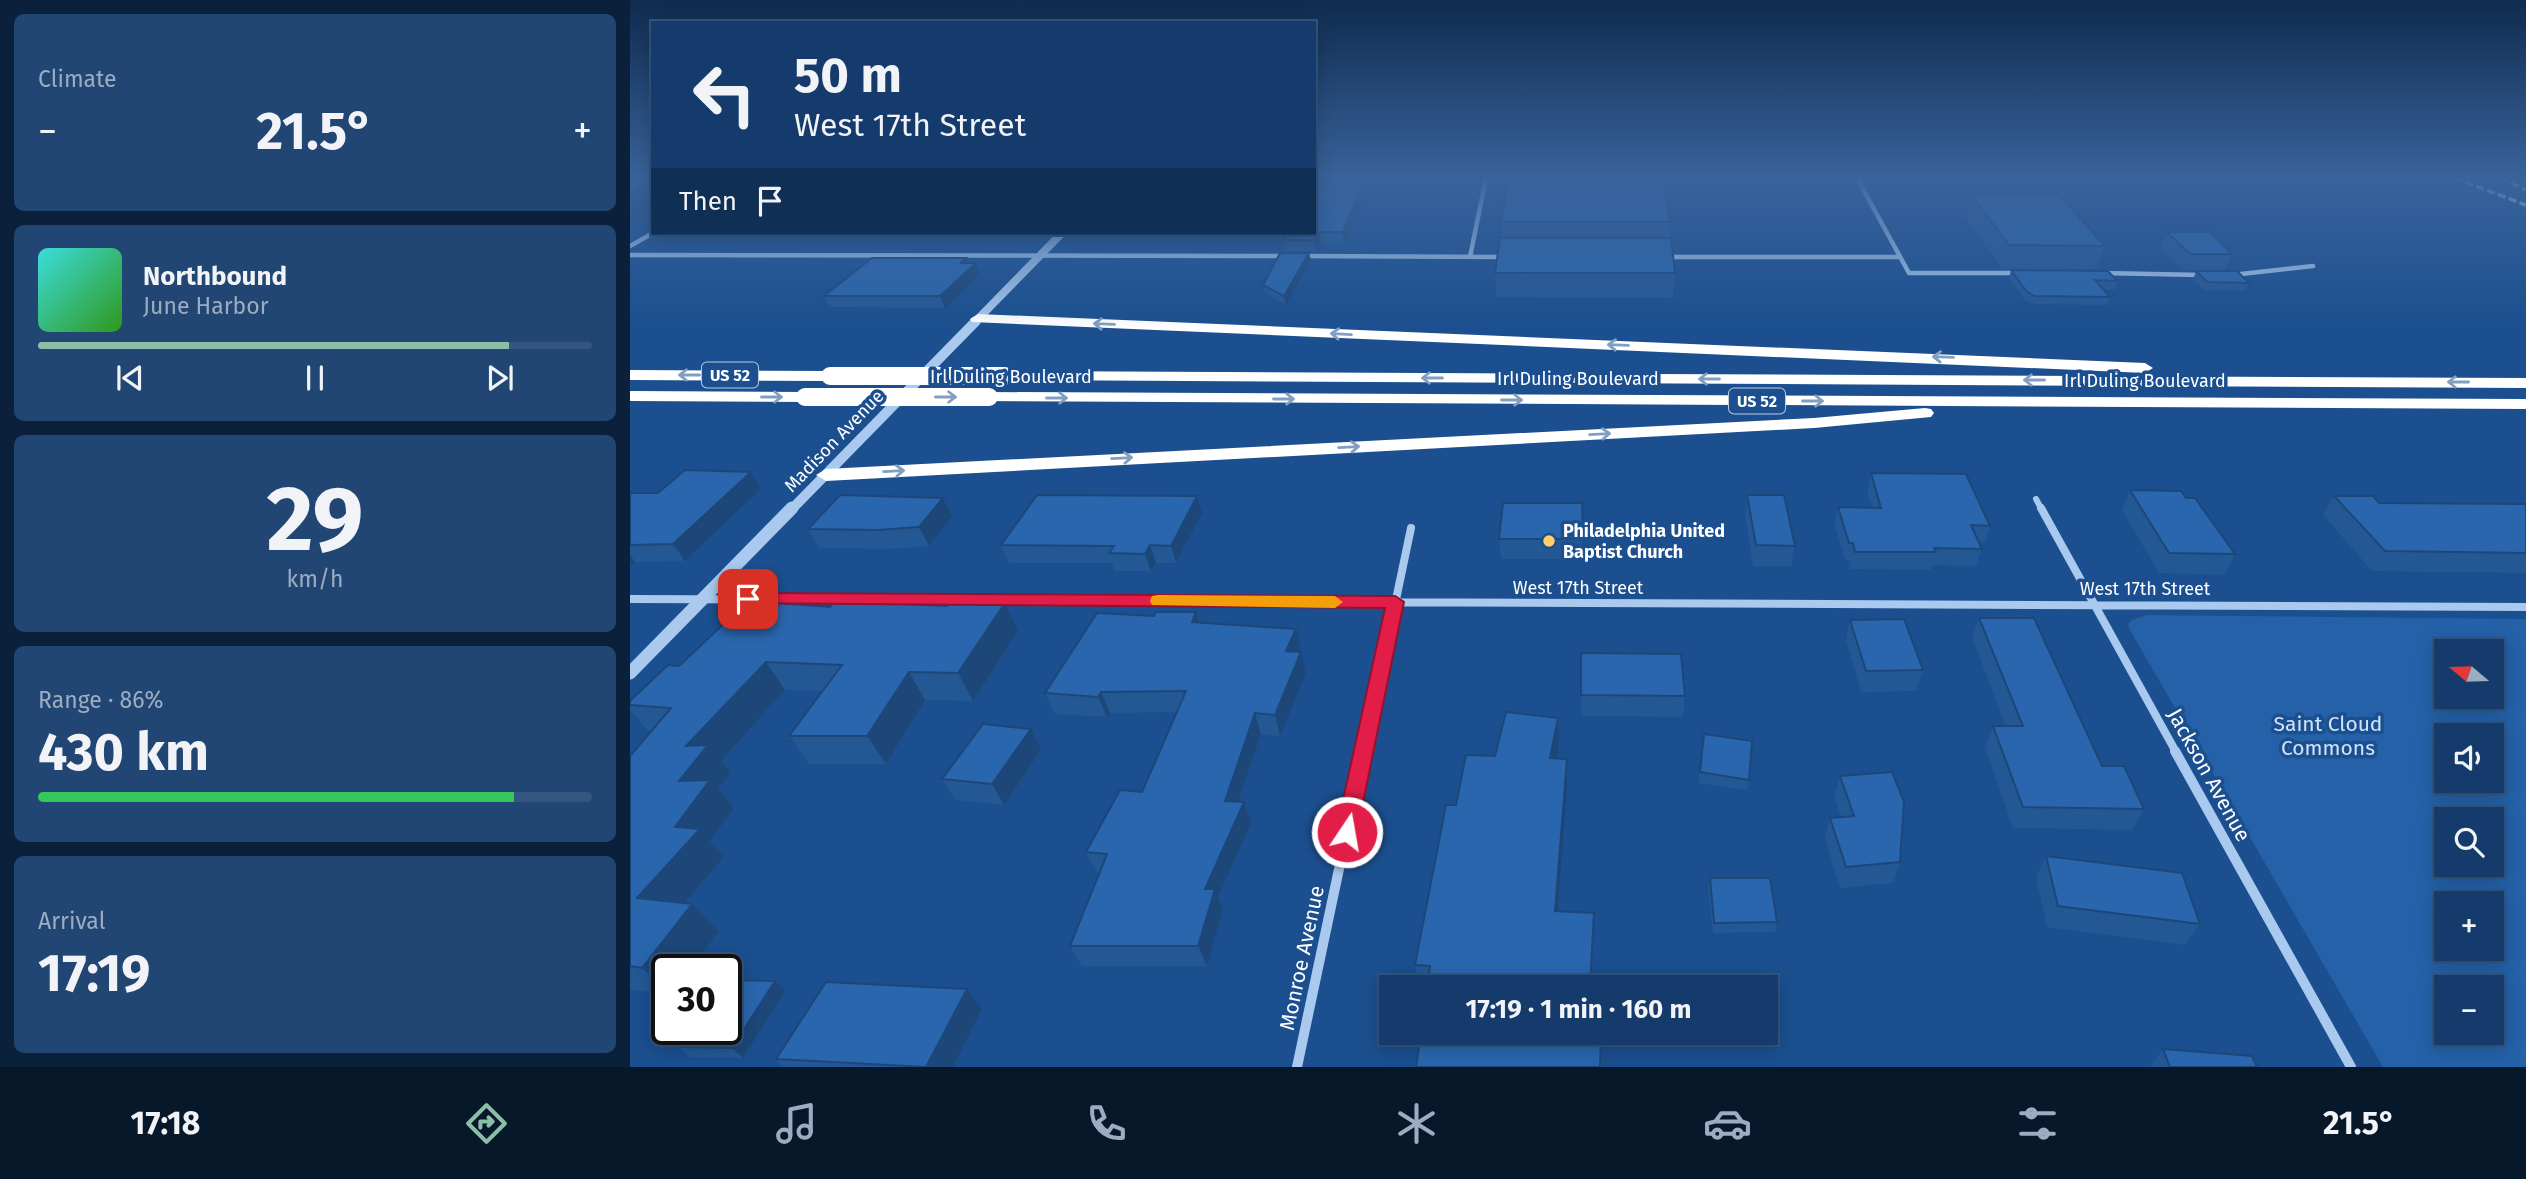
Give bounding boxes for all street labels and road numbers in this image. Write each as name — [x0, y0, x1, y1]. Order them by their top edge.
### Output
road number: US 52 — [702, 362, 758, 388]
street label: Irl Duling Boulevard — [930, 366, 1092, 388]
street label: Irl Duling Boulevard — [1497, 368, 1659, 390]
street label: Irl Duling Boulevard — [2064, 370, 2226, 392]
street label: Madison Avenue — [780, 385, 888, 497]
road number: US 52 — [1729, 388, 1785, 414]
street label: West 17th Street — [1513, 577, 1644, 599]
street label: West 17th Street — [2080, 578, 2211, 600]
street label: Jackson Avenue — [2162, 704, 2256, 846]
street label: Monroe Avenue — [1274, 883, 1330, 1033]

